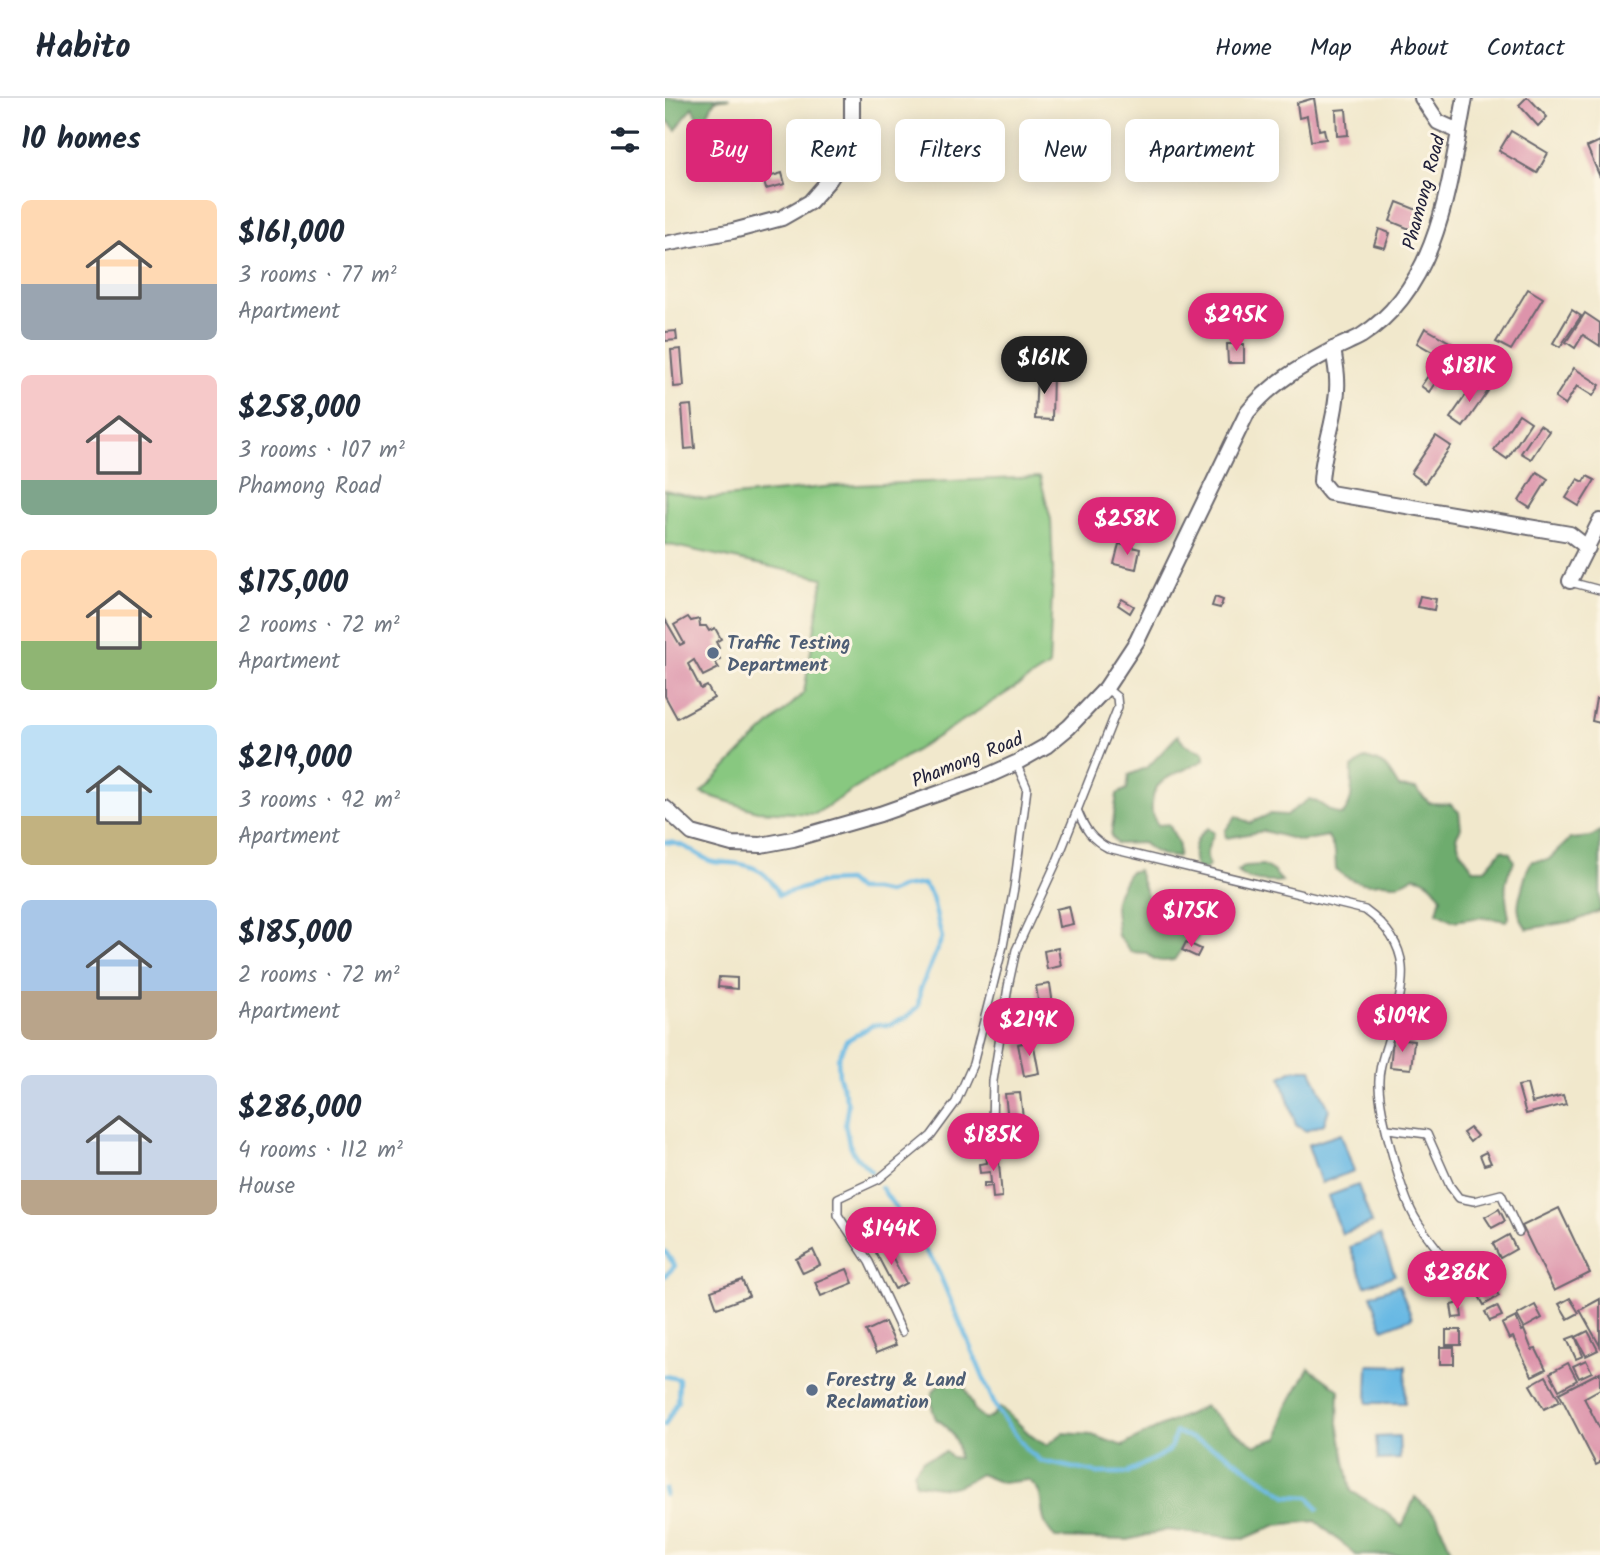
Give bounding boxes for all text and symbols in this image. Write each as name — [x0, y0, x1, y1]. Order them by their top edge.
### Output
text: Habito — [35, 22, 131, 75]
text: Home — [1215, 29, 1272, 68]
text: Map — [1310, 29, 1352, 68]
text: About — [1390, 29, 1448, 68]
text: Contact — [1486, 29, 1565, 68]
text: 10 homes — [21, 116, 141, 164]
chip: Buy — [686, 119, 772, 182]
chip: Rent — [786, 119, 881, 182]
chip: Filters — [895, 119, 1005, 182]
chip: New — [1019, 119, 1111, 182]
chip: Apartment — [1125, 119, 1279, 182]
icon: filters — [606, 121, 644, 159]
street label: Phamong Road — [1395, 131, 1455, 253]
text: $161,000 — [238, 210, 344, 258]
icon: home — [77, 228, 161, 312]
text: 3 rooms · 77 m² — [238, 258, 397, 294]
text: Apartment — [238, 294, 340, 330]
pin: $295K — [1187, 294, 1285, 353]
text: $295K — [1204, 298, 1268, 334]
pin: $161K — [995, 336, 1093, 396]
text: $161K — [1017, 341, 1071, 377]
pin: $181K — [1420, 344, 1518, 404]
text: $181K — [1442, 349, 1496, 385]
text: $258,000 — [238, 385, 360, 433]
icon: home — [77, 403, 161, 487]
text: 3 rooms · 107 m² — [238, 433, 405, 469]
text: Phamong Road — [238, 469, 381, 505]
pin: $258K — [1078, 498, 1176, 557]
text: $258K — [1094, 502, 1160, 538]
text: $175,000 — [238, 560, 348, 608]
icon: home — [77, 578, 161, 662]
text: 2 rooms · 72 m² — [238, 608, 400, 644]
place label: Traffic Testing Department — [727, 629, 850, 681]
text: Apartment — [238, 644, 340, 680]
marker: Traffic Testing Department — [705, 645, 721, 661]
street label: Phamong Road — [907, 725, 1029, 797]
text: $219,000 — [238, 735, 352, 783]
icon: home — [77, 753, 161, 837]
text: 3 rooms · 92 m² — [238, 783, 400, 819]
text: Apartment — [238, 819, 340, 855]
pin: $175K — [1142, 890, 1240, 949]
text: $175K — [1163, 894, 1219, 930]
text: $185,000 — [238, 910, 352, 958]
icon: home — [77, 928, 161, 1012]
text: 2 rooms · 72 m² — [238, 958, 400, 994]
text: Apartment — [238, 994, 340, 1030]
pin: $109K — [1353, 995, 1451, 1054]
pin: $219K — [980, 998, 1078, 1058]
text: $109K — [1373, 999, 1431, 1035]
text: $219K — [999, 1003, 1059, 1039]
text: $286,000 — [238, 1085, 361, 1133]
icon: home — [77, 1103, 161, 1187]
pin: $185K — [944, 1114, 1042, 1173]
text: $185K — [963, 1118, 1023, 1154]
text: 4 rooms · 112 m² — [238, 1133, 403, 1169]
text: House — [238, 1169, 295, 1205]
pin: $144K — [842, 1208, 940, 1267]
text: $144K — [861, 1212, 921, 1248]
pin: $286K — [1408, 1252, 1506, 1311]
text: $286K — [1424, 1256, 1490, 1292]
place label: Forestry & Land Reclamation — [826, 1366, 966, 1418]
marker: Forestry & Land Reclamation — [804, 1382, 820, 1398]

